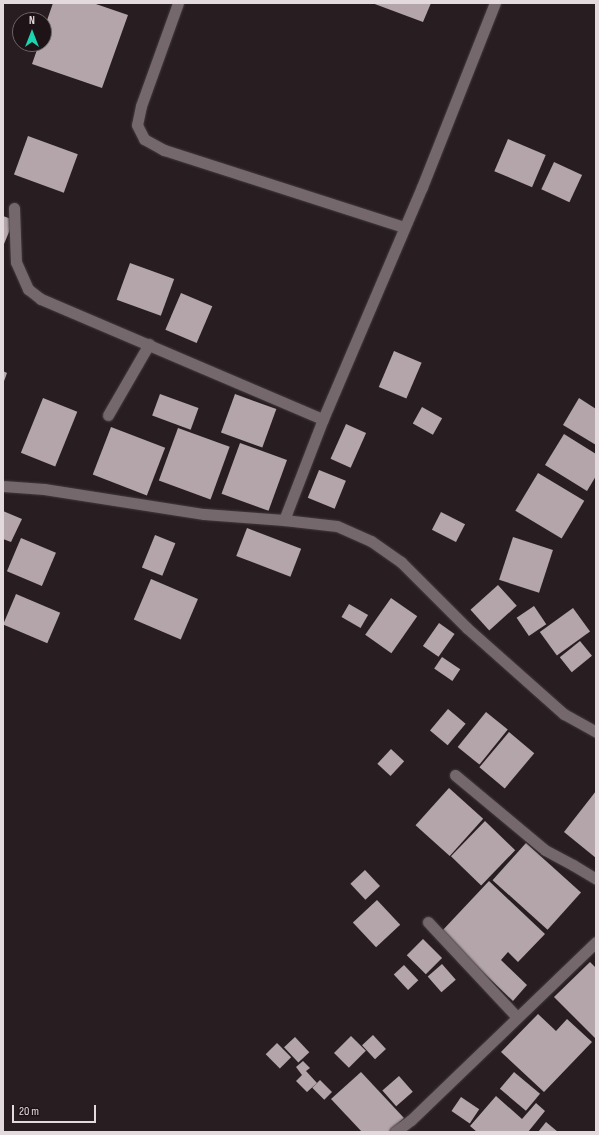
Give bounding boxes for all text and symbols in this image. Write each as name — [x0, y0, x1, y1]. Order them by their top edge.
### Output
north arrow — [12, 12, 52, 52]
text: N — [29, 14, 35, 27]
scale bar — [14, 1097, 98, 1123]
text: 20 m — [19, 1104, 39, 1119]

